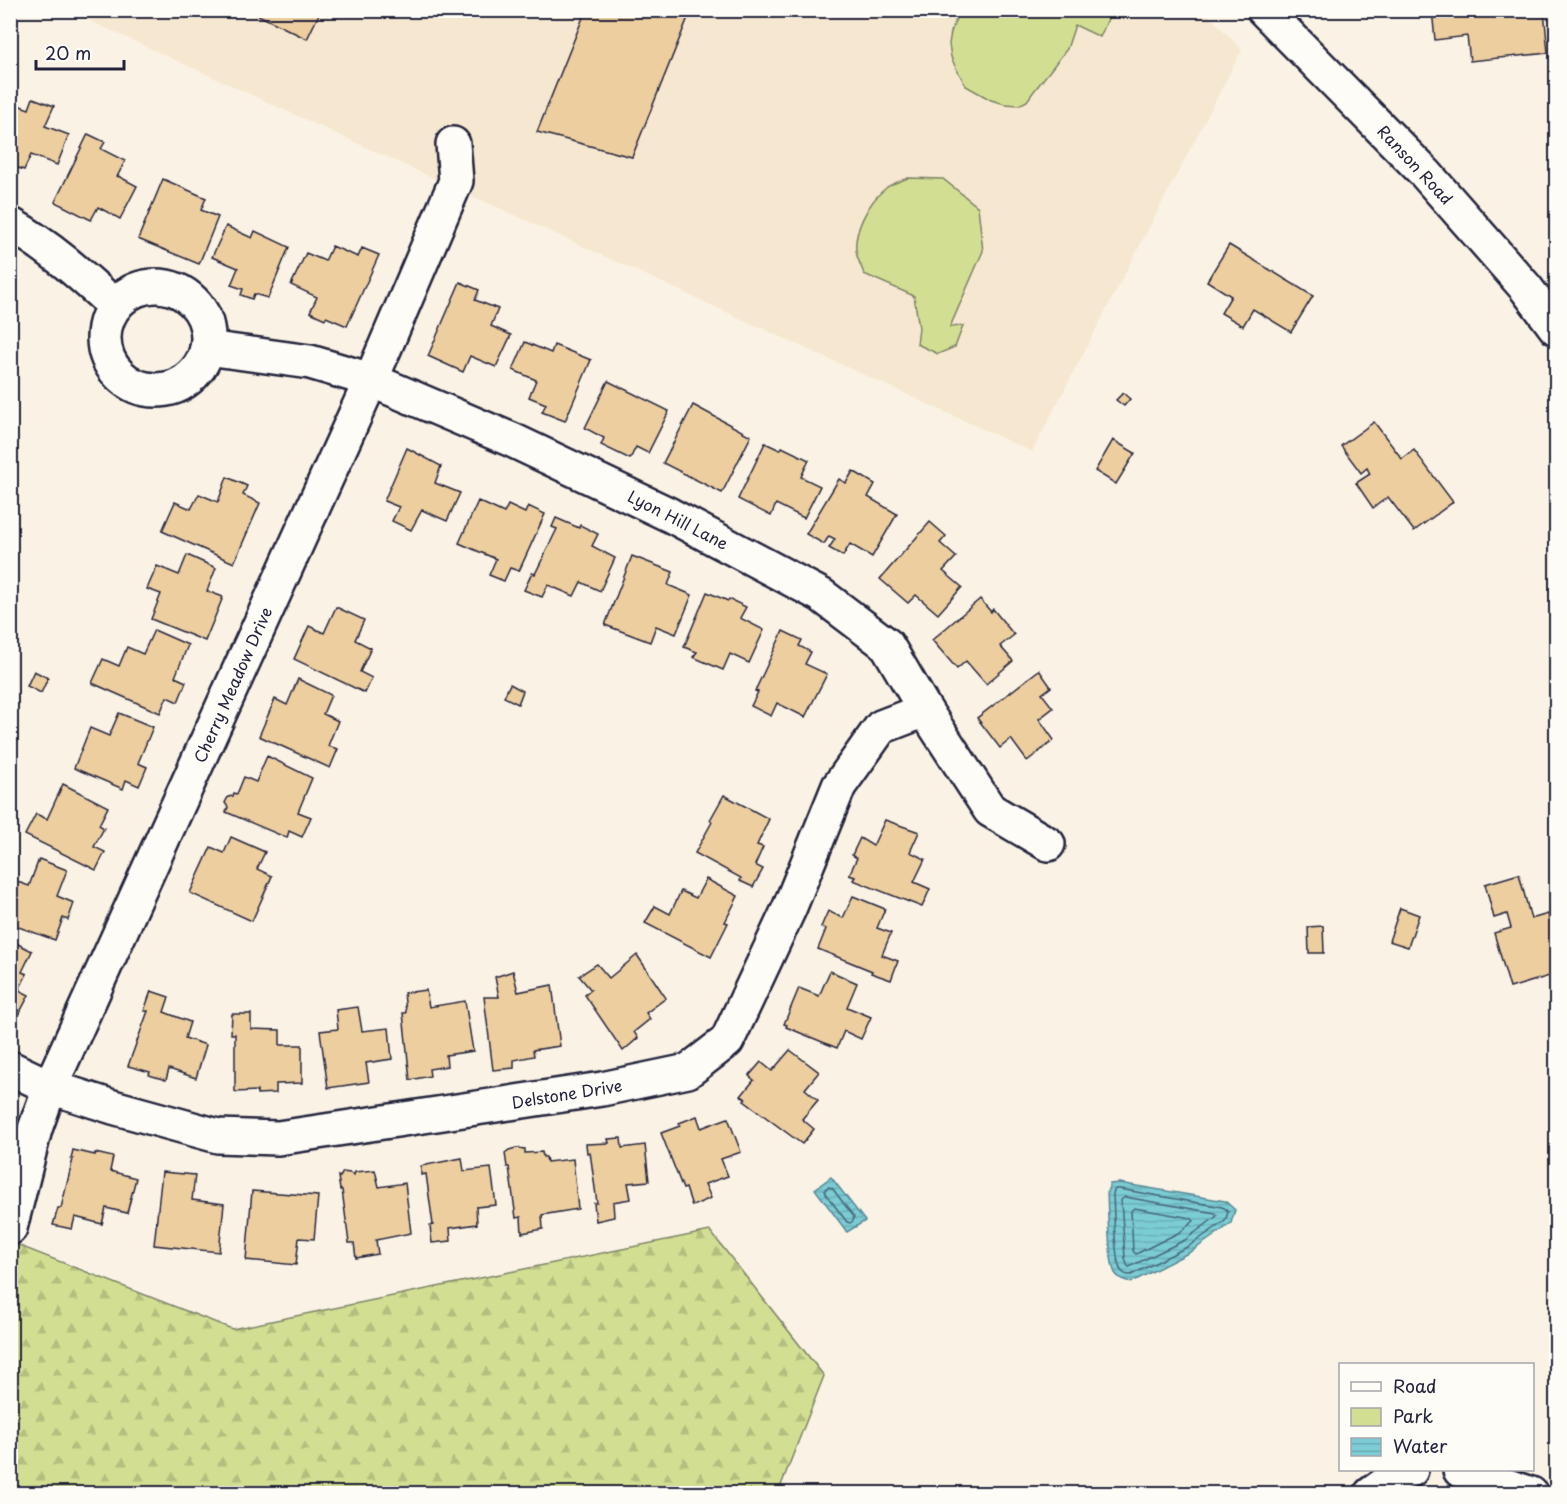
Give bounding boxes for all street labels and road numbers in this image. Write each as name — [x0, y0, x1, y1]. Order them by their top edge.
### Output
street label: Ranson Road — [1372, 119, 1459, 209]
street label: Lyon Hill Lane — [624, 483, 733, 555]
street label: Cherry Meadow Drive — [187, 603, 277, 766]
street label: Delstone Drive — [510, 1072, 624, 1114]

